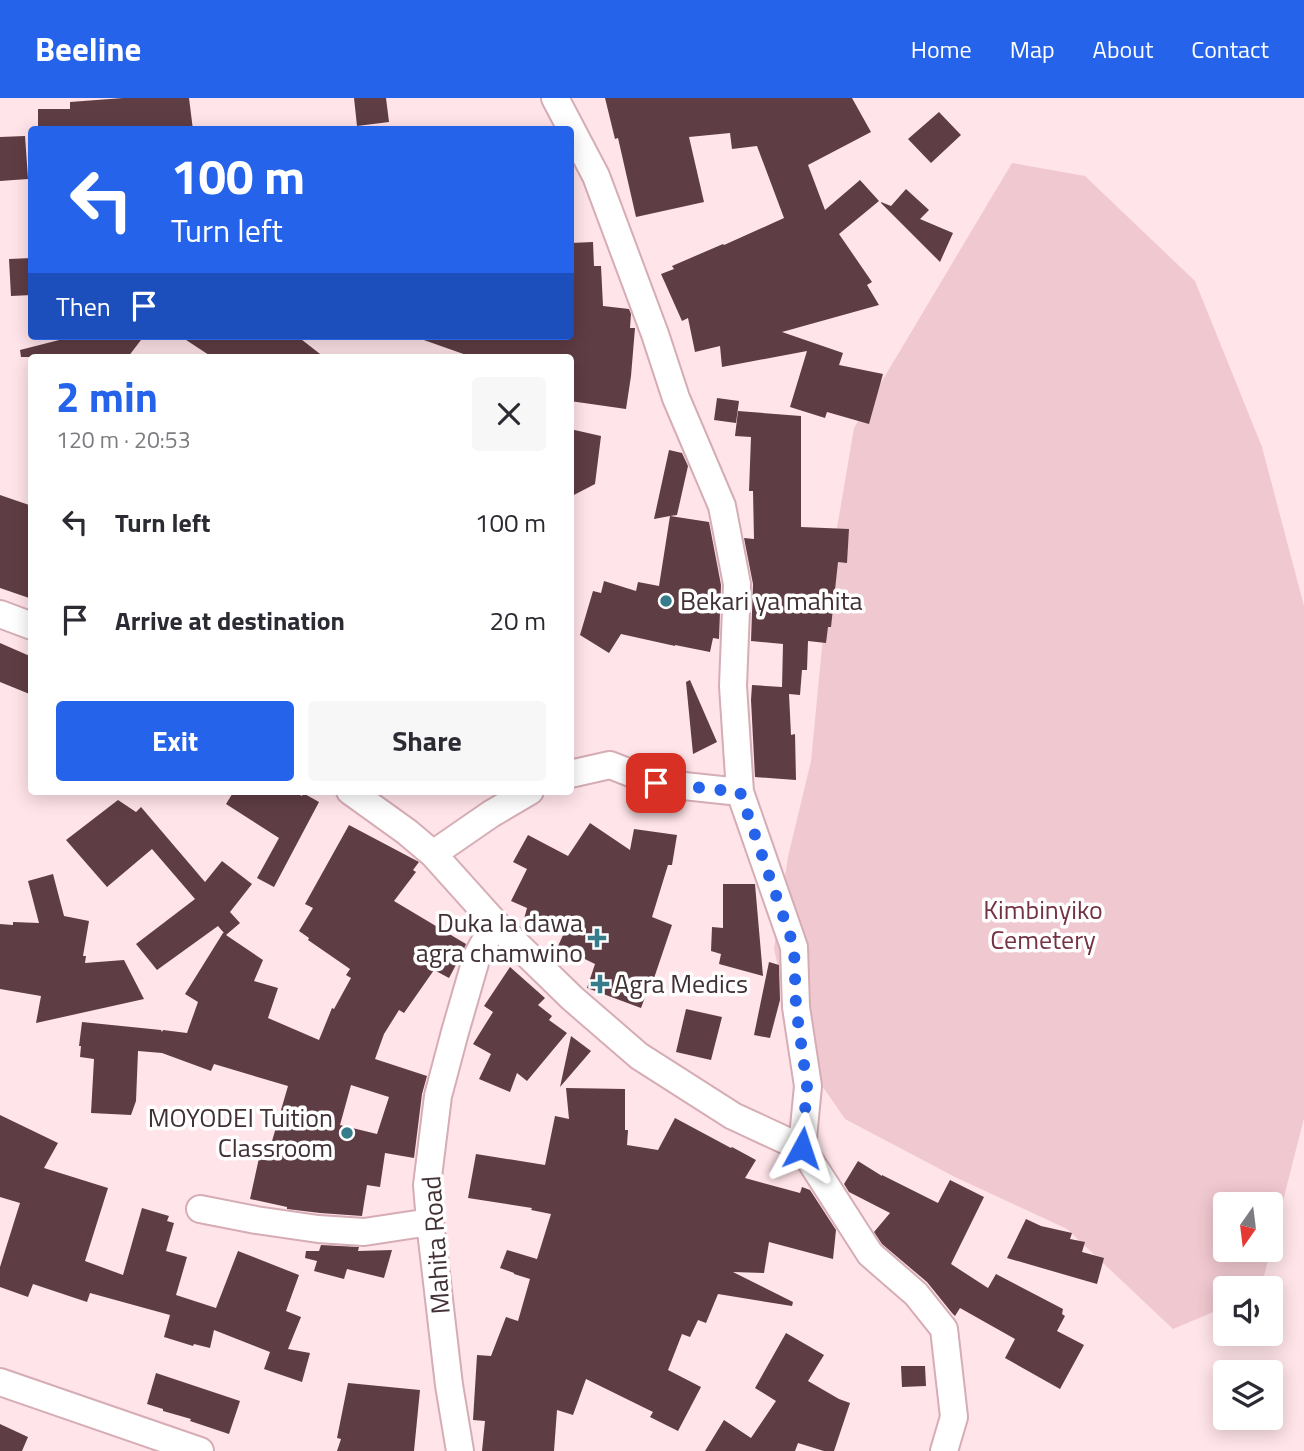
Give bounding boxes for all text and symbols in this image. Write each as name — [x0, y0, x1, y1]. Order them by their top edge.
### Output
text: Beeline — [35, 24, 141, 74]
text: Home — [911, 31, 972, 67]
text: Map — [1010, 31, 1055, 67]
text: About — [1093, 31, 1153, 67]
text: Contact — [1191, 31, 1269, 67]
text: 100 m — [171, 138, 305, 213]
icon: left — [56, 154, 147, 245]
text: Turn left — [171, 206, 283, 254]
text: Then — [56, 287, 111, 326]
icon: arrive — [125, 287, 163, 325]
text: 2 min — [56, 364, 158, 428]
button: close — [472, 377, 546, 451]
text: 120 m · 20:53 — [56, 422, 191, 457]
icon: left — [56, 503, 94, 541]
text: Turn left — [115, 503, 210, 542]
text: 100 m — [475, 503, 546, 542]
place label: Bekari ya mahita — [680, 581, 863, 620]
marker: Bekari ya mahita — [658, 593, 674, 609]
icon: arrive — [56, 601, 94, 639]
text: Arrive at destination — [115, 601, 345, 640]
text: 20 m — [489, 601, 546, 640]
button: Exit — [56, 701, 294, 781]
button: Share — [308, 701, 546, 781]
pin — [626, 753, 686, 813]
icon: arrive — [637, 764, 675, 802]
park label: Kimbinyiko Cemetery — [983, 890, 1103, 959]
place label: Duka la dawa agra chamwino — [416, 903, 583, 972]
marker: Duka la dawa agra chamwino — [589, 930, 605, 946]
place label: Agra Medics — [614, 964, 748, 1003]
marker: Agra Medics — [592, 976, 608, 992]
place label: MOYODEI Tuition Classroom — [148, 1098, 333, 1167]
position arrow — [765, 1111, 839, 1185]
marker: MOYODEI Tuition Classroom — [339, 1125, 355, 1141]
street label: Mahita Road — [411, 1174, 460, 1316]
north arrow — [1213, 1192, 1283, 1262]
map controls — [1213, 1192, 1283, 1430]
button: sound — [1213, 1276, 1283, 1346]
button: layers — [1213, 1360, 1283, 1430]

